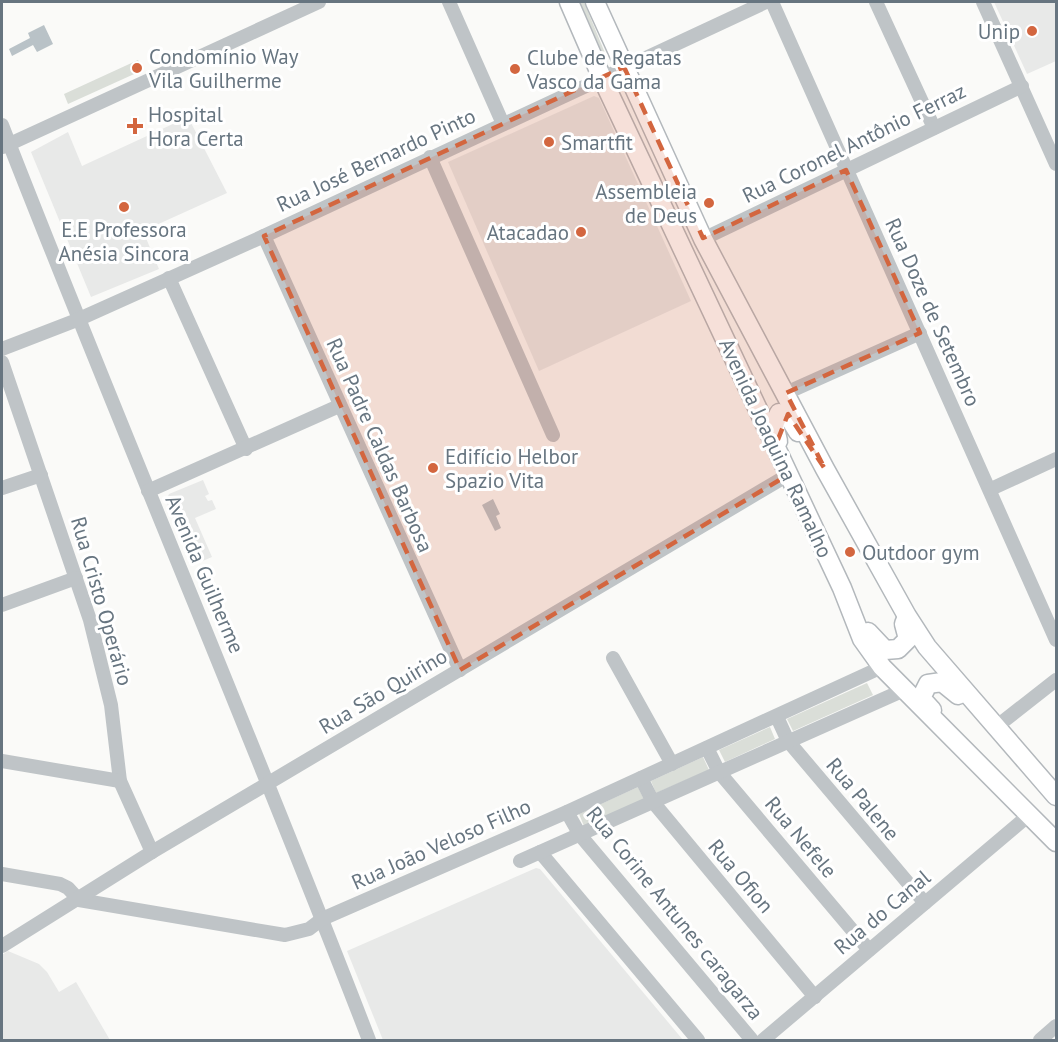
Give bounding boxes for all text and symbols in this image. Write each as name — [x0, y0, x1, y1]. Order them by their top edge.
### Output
place label: Unip — [978, 18, 1020, 45]
marker: Unip — [1025, 24, 1039, 38]
place label: Condomínio Way Vila Guilherme — [148, 43, 299, 94]
place label: Clube de Regatas Vasco da Gama — [526, 44, 682, 95]
marker: Condomínio Way Vila Guilherme — [130, 61, 144, 75]
marker: Clube de Regatas Vasco da Gama — [508, 62, 522, 76]
street label: Rua Coronel Antônio Ferraz — [738, 77, 970, 209]
place label: Hospital Hora Certa — [148, 101, 244, 152]
street label: Rua José Bernardo Pinto — [272, 102, 480, 218]
marker: Hospital Hora Certa — [126, 117, 144, 135]
place label: Smartfit — [561, 129, 633, 156]
marker: Smartfit — [542, 135, 556, 149]
place label: Assembleia de Deus — [595, 178, 697, 229]
marker: Assembleia de Deus — [702, 196, 716, 210]
marker: E.E Professora Anésia Sincora — [117, 200, 131, 214]
street label: Rua Doze de Setembro — [879, 214, 987, 410]
place label: E.E Professora Anésia Sincora — [59, 216, 190, 267]
place label: Atacadao — [487, 219, 569, 246]
marker: Atacadao — [574, 225, 588, 239]
street label: Rua Padre Caldas Barbosa — [321, 334, 439, 556]
street label: Avenida Joaquina Ramalho — [713, 334, 839, 562]
place label: Edifício Helbor Spazio Vita — [445, 443, 578, 494]
marker: Edifício Helbor Spazio Vita — [426, 461, 440, 475]
street label: Avenida Guilherme — [159, 491, 251, 657]
street label: Rua Cristo Operário — [65, 513, 139, 689]
place label: Outdoor gym — [862, 539, 979, 566]
marker: Outdoor gym — [843, 545, 857, 559]
street label: Rua São Quirino — [314, 642, 452, 740]
street label: Rua Palene — [821, 752, 905, 846]
street label: Rua Nefele — [759, 791, 843, 883]
street label: Rua João Veloso Filho — [347, 792, 535, 896]
street label: Rua Corine Antunes caragarza — [581, 801, 769, 1025]
street label: Rua Ofion — [702, 834, 780, 918]
street label: Rua do Canal — [828, 864, 936, 960]

